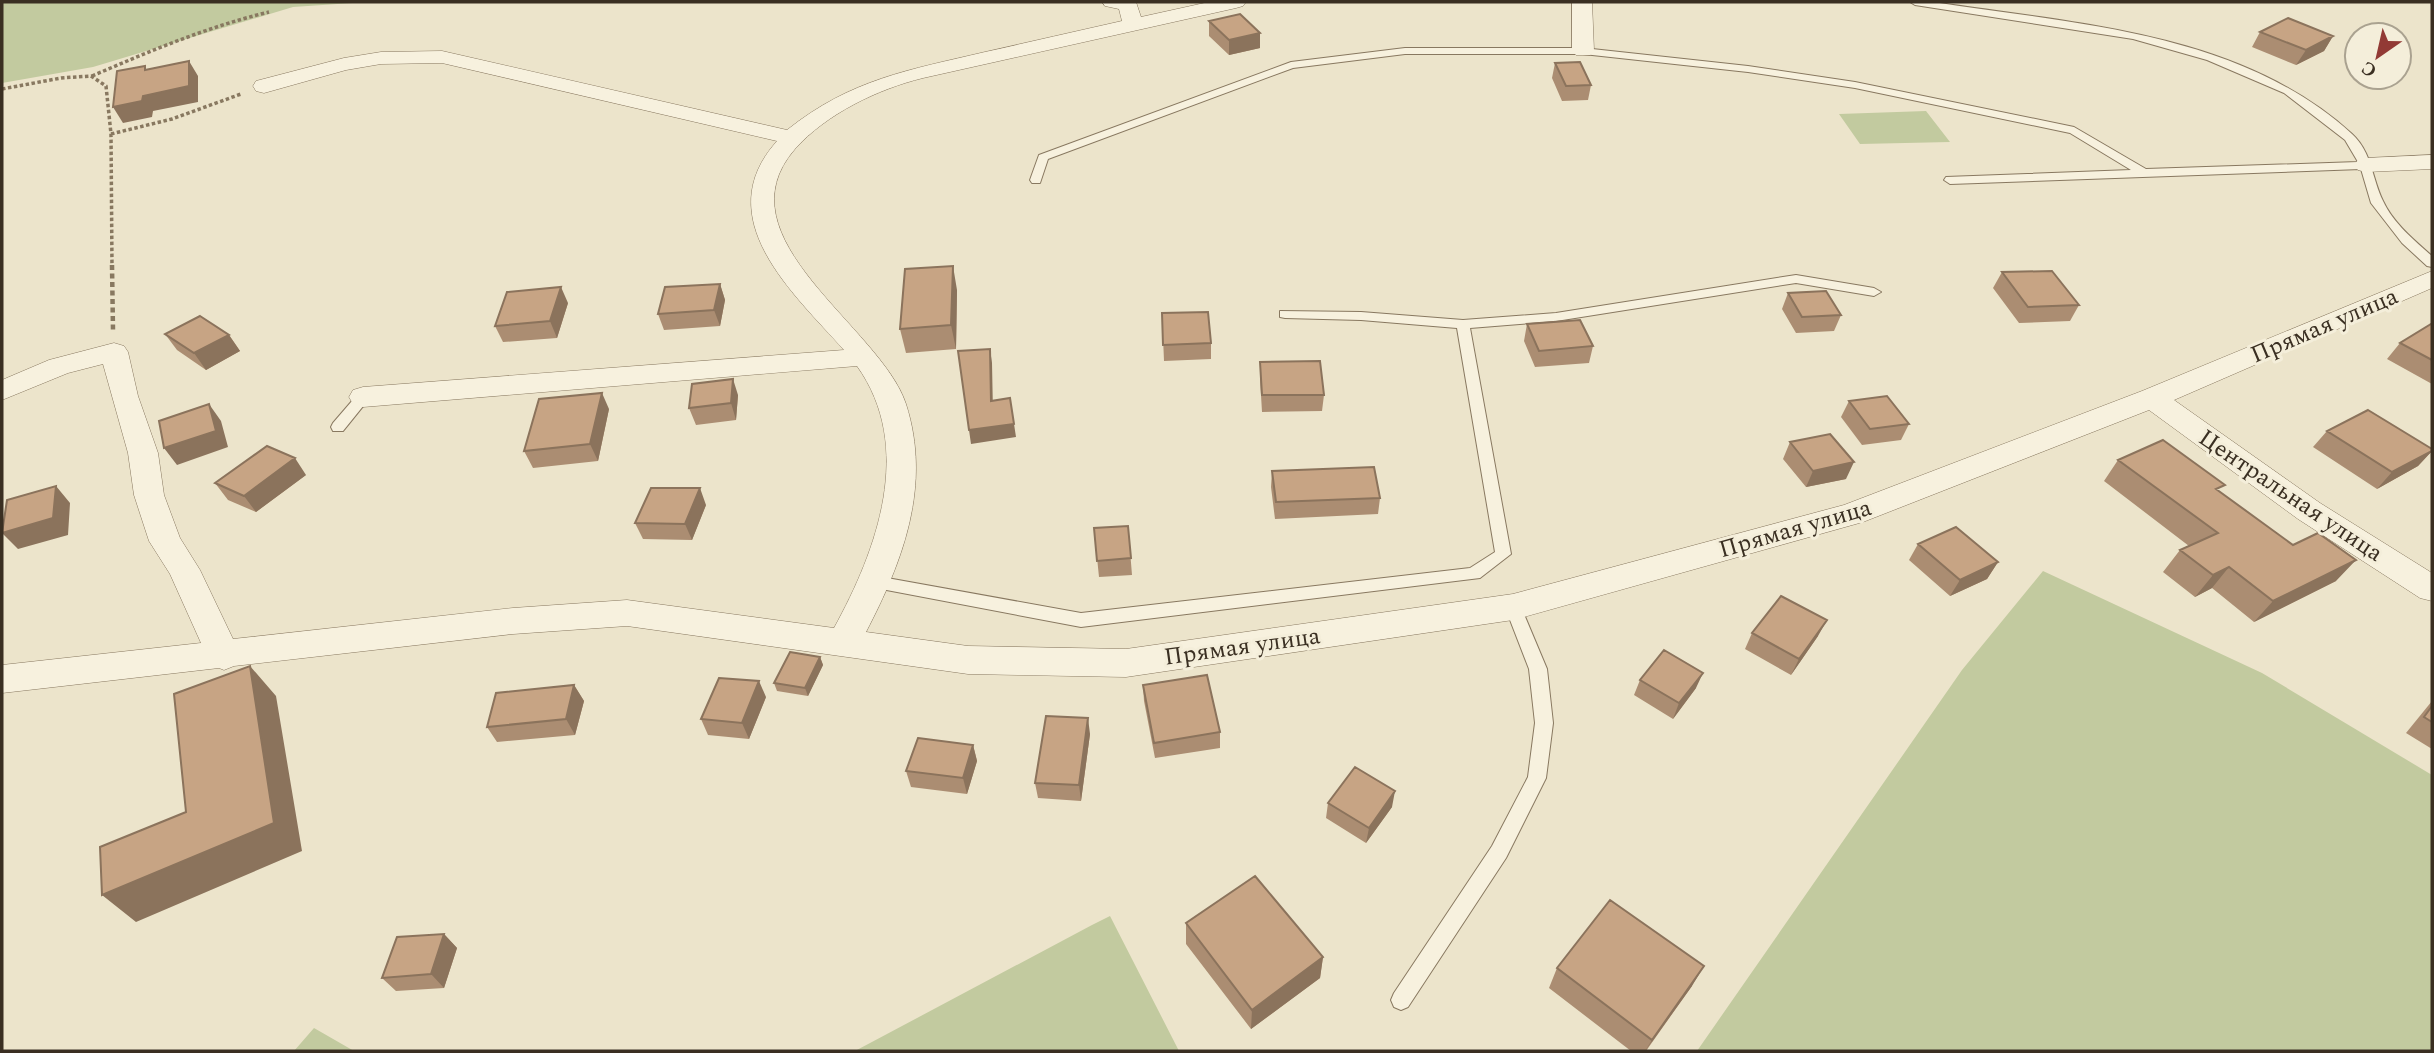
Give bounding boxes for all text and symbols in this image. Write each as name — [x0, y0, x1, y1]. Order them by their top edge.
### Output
north arrow — [2343, 21, 2413, 91]
text: С — [2356, 53, 2383, 85]
street label: Прямая улица — [2245, 279, 2404, 373]
street label: Центральная улица — [2191, 420, 2390, 571]
street label: Прямая улица — [1715, 490, 1876, 568]
street label: Прямая улица — [1162, 618, 1323, 676]

